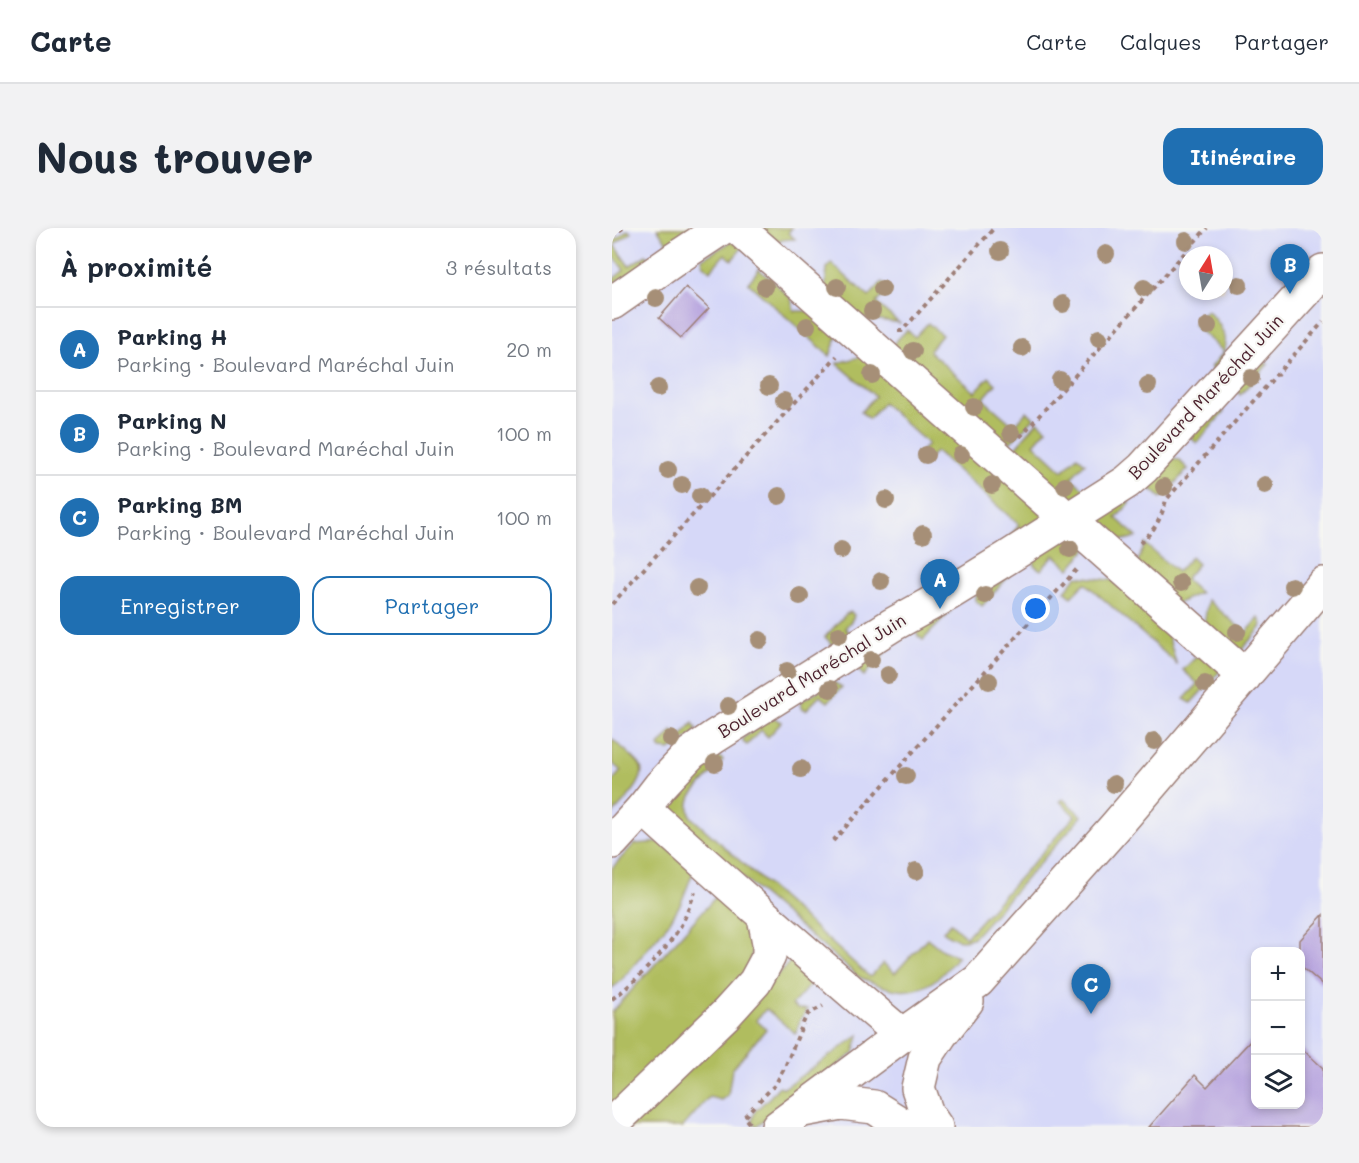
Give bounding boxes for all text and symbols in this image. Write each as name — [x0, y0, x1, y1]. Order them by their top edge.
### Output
text: Carte — [30, 23, 112, 59]
text: Carte — [1026, 28, 1087, 55]
text: Calques — [1120, 28, 1202, 55]
text: Partager — [1235, 28, 1329, 55]
button: Itinéraire — [1163, 128, 1323, 185]
text: Nous trouver — [36, 129, 314, 184]
pin: B — [1270, 244, 1310, 294]
north arrow — [1179, 246, 1233, 300]
text: À proximité — [60, 250, 212, 284]
text: 3 résultats — [446, 254, 552, 280]
street label: Boulevard Maréchal Juin — [1122, 309, 1288, 484]
text: Parking H — [117, 322, 228, 351]
text: A — [73, 336, 86, 362]
text: 20 m — [506, 336, 552, 362]
text: Parking · Boulevard Maréchal Juin — [117, 351, 454, 377]
text: Parking N — [117, 406, 227, 435]
text: B — [73, 420, 86, 446]
text: 100 m — [496, 420, 552, 446]
text: Parking · Boulevard Maréchal Juin — [117, 435, 454, 461]
text: Parking BM — [117, 490, 243, 519]
text: C — [72, 504, 87, 530]
text: 100 m — [496, 504, 552, 530]
text: Parking · Boulevard Maréchal Juin — [117, 519, 454, 545]
pin: A — [920, 560, 960, 609]
button: Enregistrer — [60, 576, 300, 635]
button: Partager — [312, 576, 552, 635]
your location — [1021, 594, 1050, 623]
street label: Boulevard Maréchal Juin — [713, 607, 910, 743]
map controls — [1251, 947, 1305, 1109]
button: + — [1251, 947, 1305, 1001]
pin: C — [1072, 964, 1110, 1014]
button: − — [1251, 1001, 1305, 1055]
button: layers — [1251, 1055, 1305, 1109]

